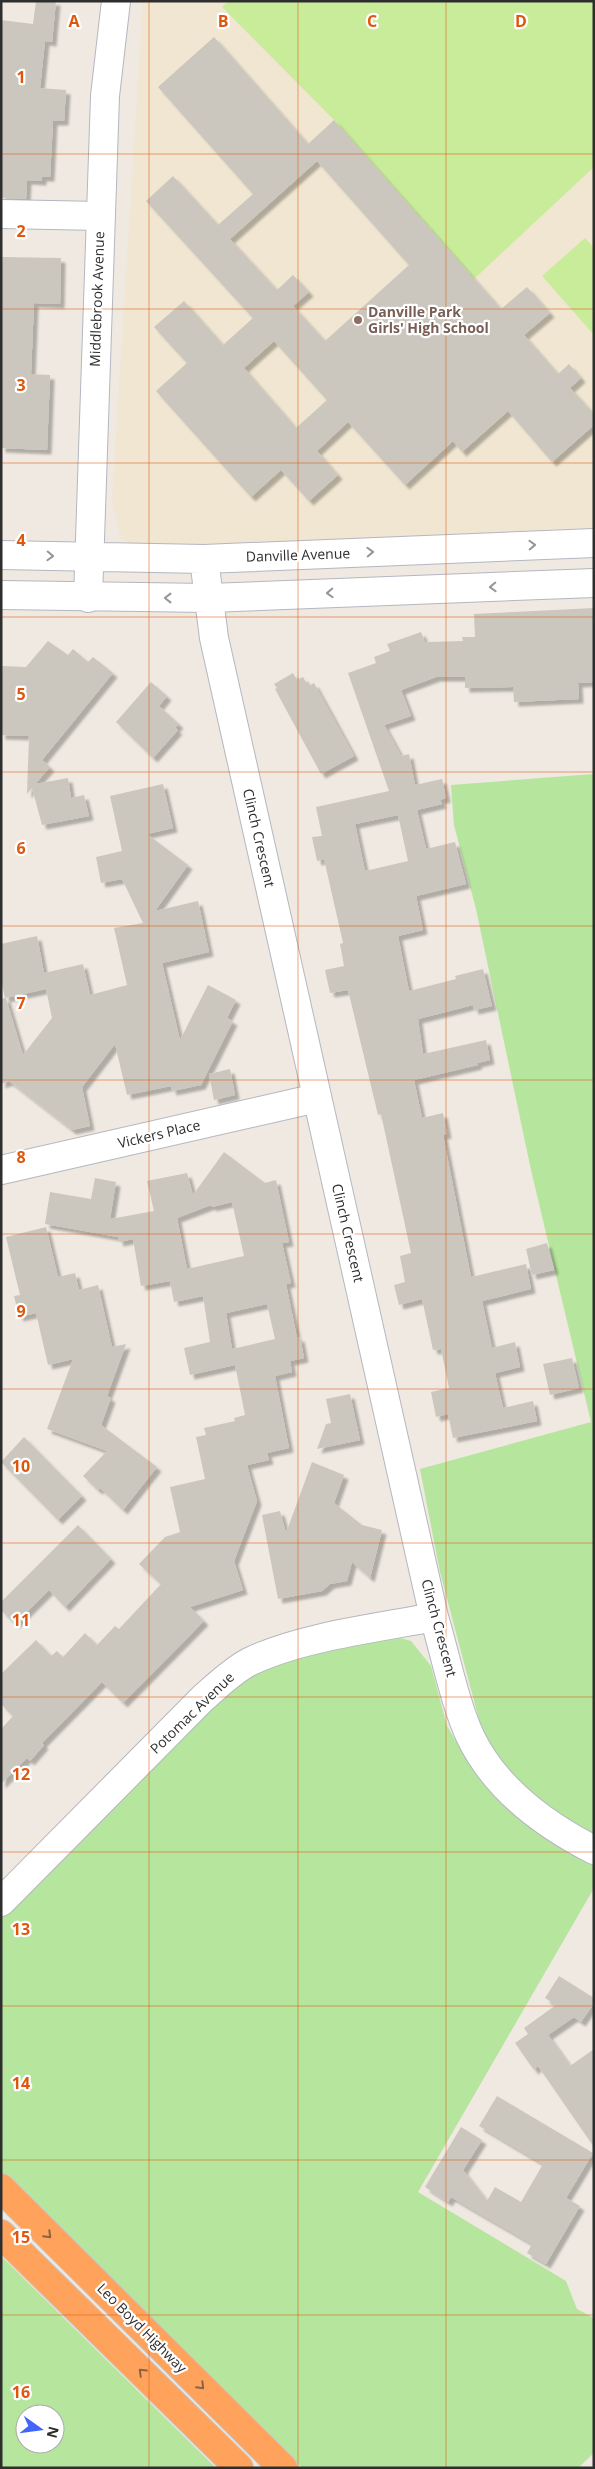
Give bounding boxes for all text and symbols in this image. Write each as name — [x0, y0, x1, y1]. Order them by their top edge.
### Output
text: A — [68, 10, 80, 32]
text: B — [218, 10, 228, 32]
text: C — [367, 10, 377, 32]
text: D — [515, 10, 527, 32]
text: 1 — [16, 66, 26, 88]
text: 2 — [16, 220, 26, 242]
street label: Middlebrook Avenue — [85, 231, 108, 367]
place label: Danville Park Girls' High School — [368, 302, 489, 337]
marker: Danville Park Girls' High School — [352, 314, 364, 326]
text: 3 — [16, 374, 26, 396]
text: 4 — [16, 529, 26, 551]
one-way arrow — [528, 540, 536, 551]
street label: Danville Avenue — [246, 543, 351, 566]
one-way arrow — [366, 547, 374, 558]
one-way arrow — [46, 551, 54, 562]
one-way arrow — [488, 581, 496, 592]
one-way arrow — [326, 588, 334, 599]
one-way arrow — [164, 593, 172, 603]
text: 5 — [16, 683, 26, 705]
street label: Clinch Crescent — [239, 787, 280, 889]
text: 6 — [16, 837, 26, 859]
text: 7 — [16, 992, 26, 1014]
street label: Vickers Place — [116, 1115, 202, 1152]
text: 8 — [16, 1146, 26, 1168]
street label: Clinch Crescent — [328, 1182, 369, 1284]
text: 9 — [16, 1300, 26, 1322]
text: 10 — [12, 1455, 30, 1477]
street label: Clinch Crescent — [417, 1577, 462, 1679]
text: 11 — [12, 1609, 30, 1631]
street label: Potomac Avenue — [145, 1667, 238, 1758]
text: 12 — [12, 1763, 30, 1785]
text: 13 — [12, 1918, 30, 1940]
text: 14 — [12, 2072, 30, 2094]
text: 15 — [12, 2226, 30, 2248]
one-way arrow — [42, 2229, 51, 2238]
street label: Leo Boyd Highway — [93, 2279, 192, 2377]
one-way arrow — [138, 2369, 147, 2378]
one-way arrow — [195, 2380, 204, 2389]
text: 16 — [12, 2381, 30, 2403]
north arrow — [15, 2404, 65, 2454]
text: N — [43, 2424, 64, 2440]

